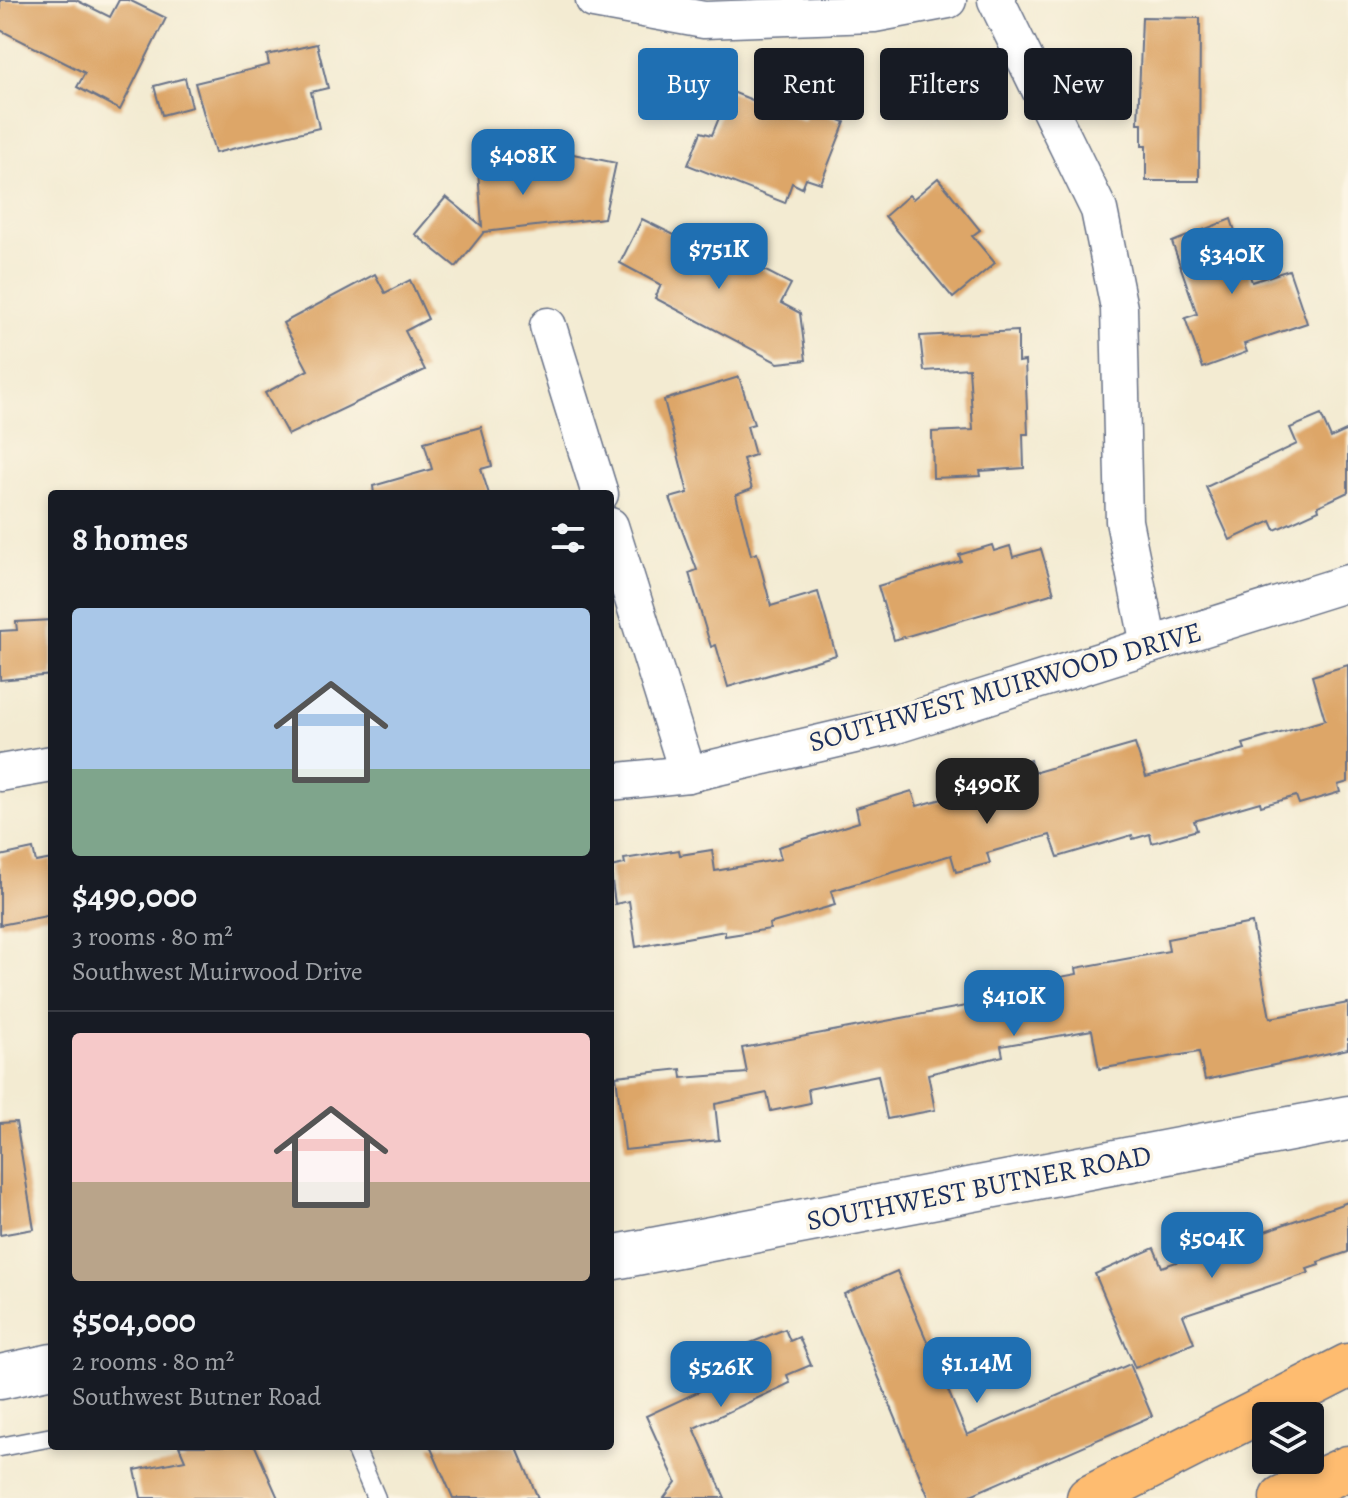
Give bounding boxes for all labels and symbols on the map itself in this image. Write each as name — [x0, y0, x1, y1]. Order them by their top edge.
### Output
pin: $408K — [467, 129, 579, 197]
pin: $751K — [663, 223, 775, 291]
pin: $340K — [1176, 228, 1288, 296]
street label: SOUTHWEST MUIRWOOD DRIVE — [804, 613, 1206, 761]
pin: $490K — [931, 758, 1043, 826]
pin: $410K — [958, 970, 1070, 1038]
street label: SOUTHWEST BUTNER ROAD — [803, 1136, 1155, 1240]
pin: $504K — [1156, 1212, 1268, 1280]
pin: $1.14M — [912, 1337, 1042, 1405]
pin: $526K — [665, 1341, 777, 1409]

